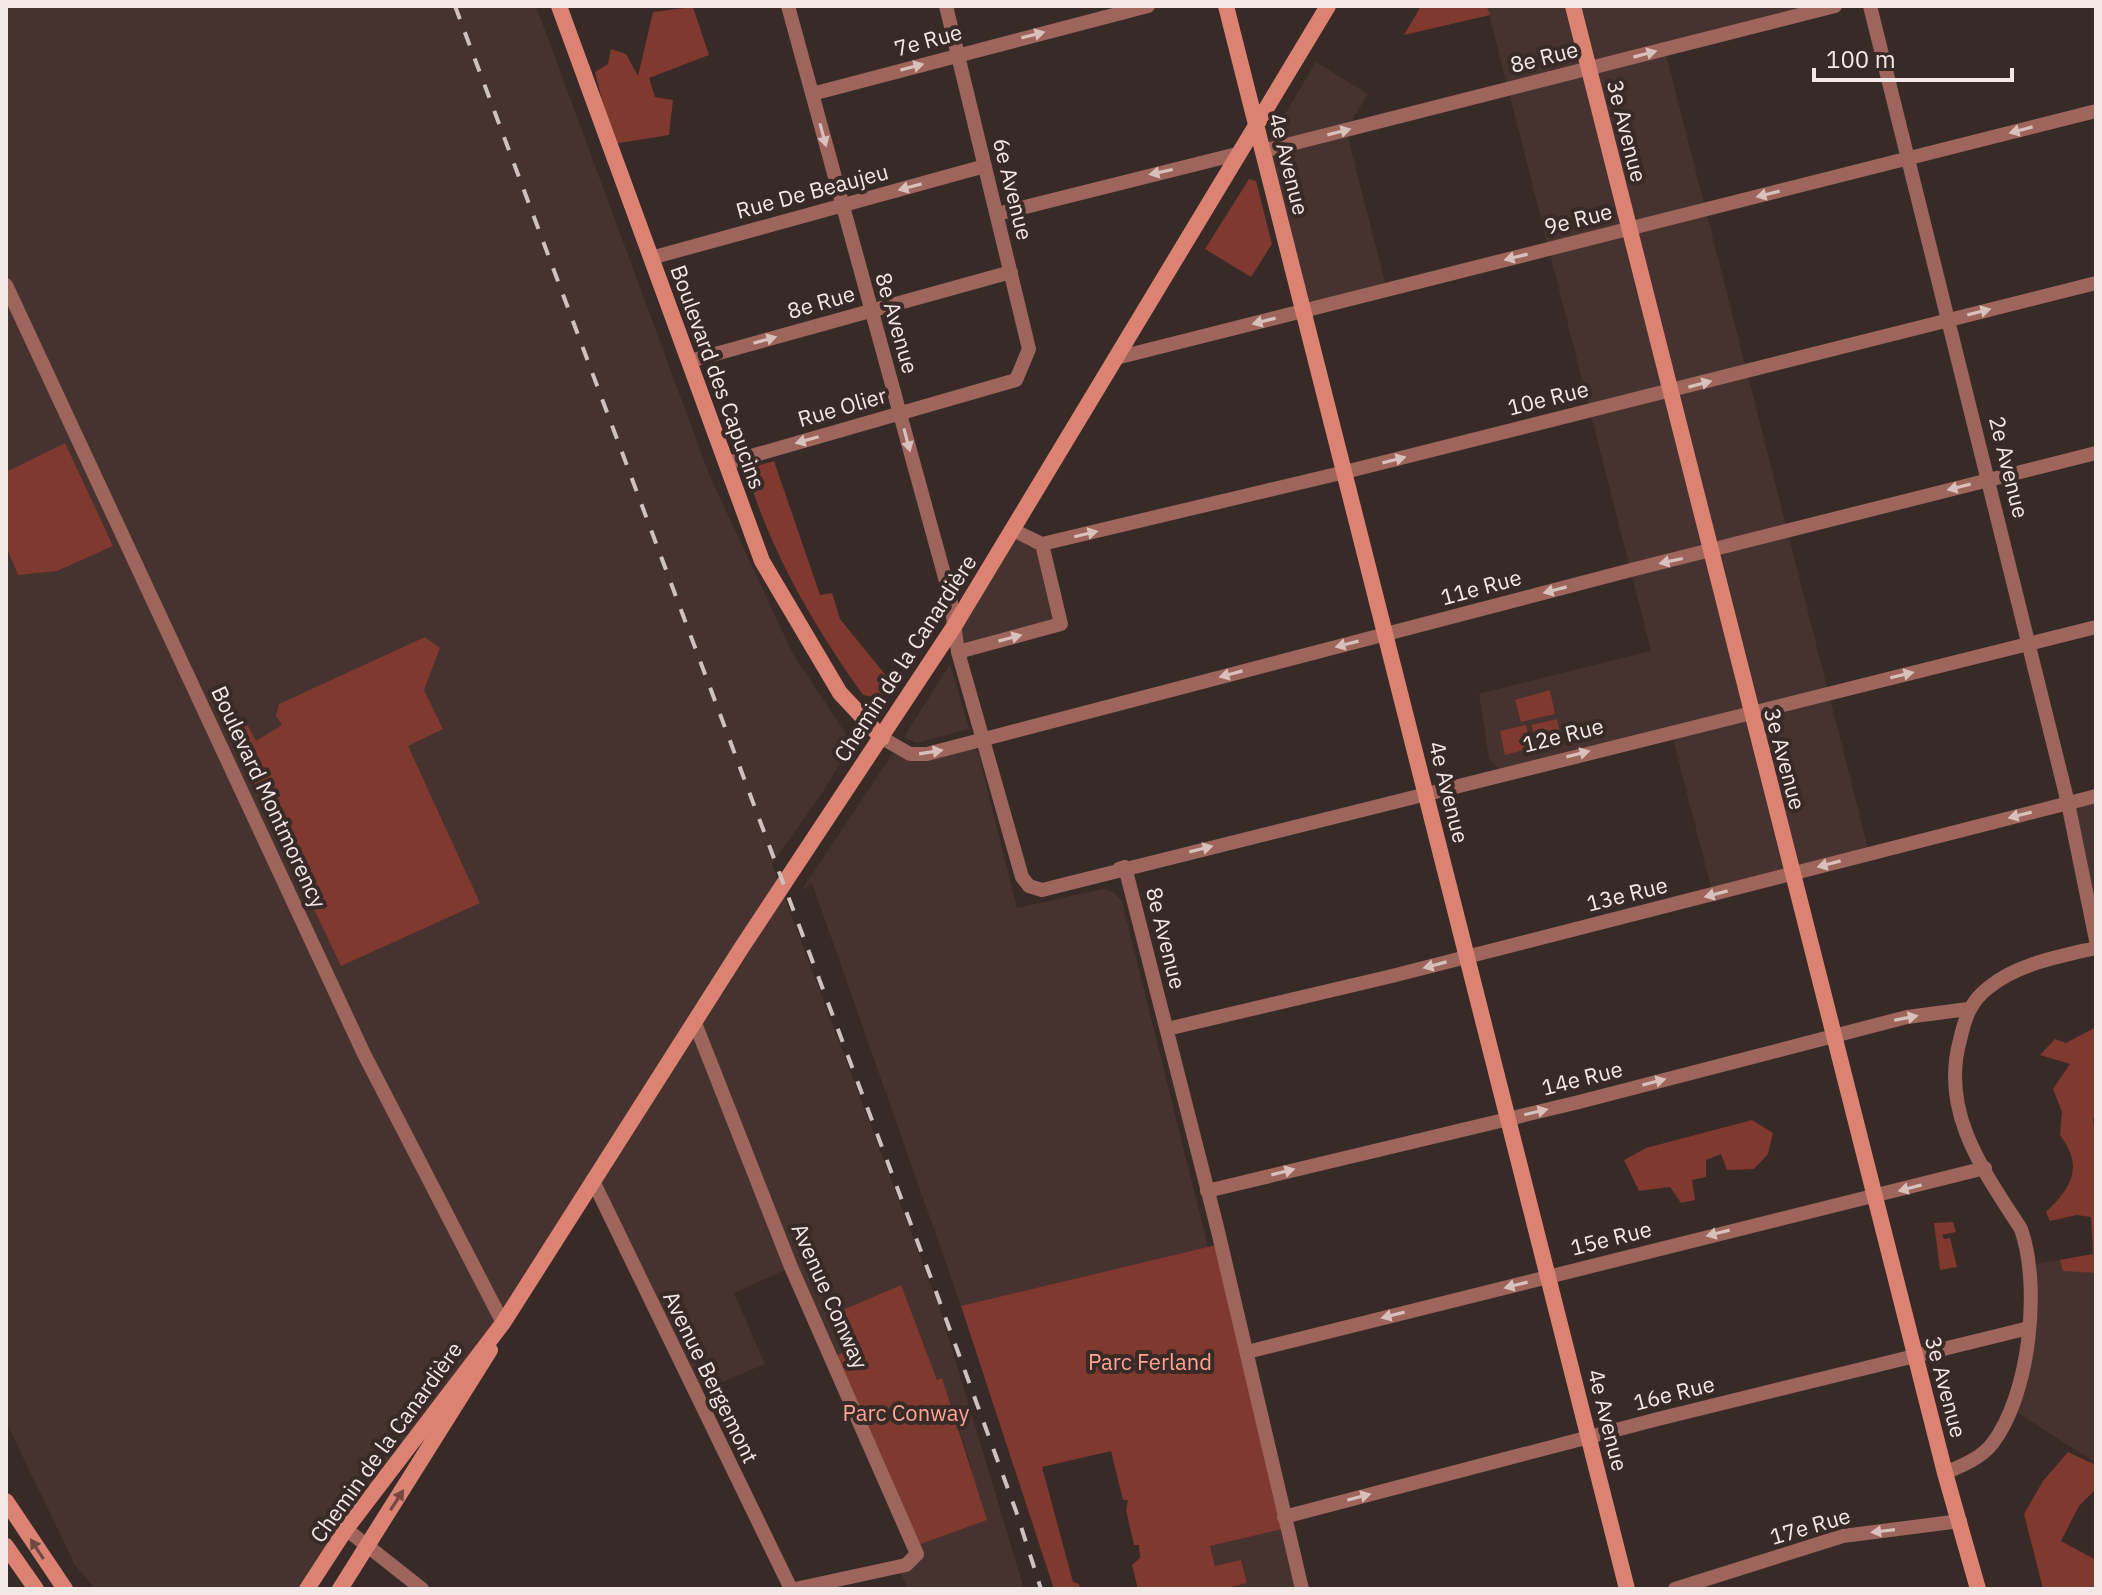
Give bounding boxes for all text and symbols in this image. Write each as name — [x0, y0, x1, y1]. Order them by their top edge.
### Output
street label: 7e Rue — [891, 17, 965, 62]
one-way arrow — [1021, 29, 1046, 41]
scale bar — [1814, 32, 2012, 82]
street label: 8e Rue — [1507, 34, 1581, 79]
text: 100 m — [1826, 43, 1896, 75]
one-way arrow — [1632, 48, 1657, 60]
one-way arrow — [899, 60, 924, 72]
street label: 3e Avenue — [1601, 77, 1654, 185]
street label: 4e Avenue — [1263, 110, 1316, 218]
one-way arrow — [817, 123, 829, 148]
one-way arrow — [1326, 125, 1351, 137]
one-way arrow — [2008, 125, 2033, 137]
street label: 6e Avenue — [987, 135, 1040, 243]
street label: Rue De Beaujeu — [732, 156, 891, 225]
one-way arrow — [1149, 166, 1174, 179]
one-way arrow — [897, 181, 922, 193]
one-way arrow — [1756, 188, 1781, 200]
street label: 9e Rue — [1541, 196, 1615, 241]
one-way arrow — [1504, 252, 1529, 264]
street label: Boulevard des Capucins — [664, 261, 773, 493]
street label: 8e Avenue — [869, 269, 926, 377]
street label: 8e Rue — [784, 278, 858, 325]
one-way arrow — [1967, 306, 1992, 318]
one-way arrow — [1251, 315, 1276, 327]
one-way arrow — [752, 334, 777, 346]
street label: 10e Rue — [1504, 373, 1591, 422]
one-way arrow — [1688, 377, 1713, 389]
street label: Rue Olier — [794, 380, 890, 433]
street label: 2e Avenue — [1983, 413, 2036, 521]
one-way arrow — [902, 427, 914, 452]
one-way arrow — [794, 434, 818, 447]
one-way arrow — [1381, 454, 1406, 466]
one-way arrow — [1947, 482, 1972, 494]
one-way arrow — [1074, 527, 1099, 539]
street label: Chemin de la Canardière — [827, 549, 983, 767]
one-way arrow — [1658, 555, 1683, 568]
street label: 11e Rue — [1437, 562, 1524, 611]
one-way arrow — [1543, 584, 1567, 597]
one-way arrow — [998, 631, 1022, 644]
one-way arrow — [1335, 638, 1360, 650]
one-way arrow — [1219, 668, 1244, 680]
one-way arrow — [1889, 668, 1914, 680]
street label: Boulevard Montmorency — [205, 681, 334, 913]
street label: 3e Avenue — [1758, 705, 1813, 813]
street label: 12e Rue — [1519, 710, 1606, 759]
street label: 4e Avenue — [1423, 738, 1476, 846]
one-way arrow — [919, 745, 944, 757]
one-way arrow — [1565, 747, 1590, 760]
one-way arrow — [2008, 810, 2033, 822]
one-way arrow — [1189, 842, 1214, 855]
one-way arrow — [1817, 859, 1842, 871]
street label: 13e Rue — [1583, 869, 1670, 918]
street label: 8e Avenue — [1140, 884, 1193, 992]
one-way arrow — [1704, 889, 1729, 901]
one-way arrow — [1423, 959, 1447, 972]
one-way arrow — [1894, 1012, 1919, 1024]
street label: 14e Rue — [1538, 1053, 1625, 1102]
one-way arrow — [1643, 1075, 1667, 1088]
one-way arrow — [1523, 1105, 1548, 1118]
one-way arrow — [1270, 1166, 1295, 1178]
one-way arrow — [1897, 1182, 1922, 1194]
street label: 15e Rue — [1567, 1213, 1654, 1262]
street label: Avenue Conway — [785, 1218, 876, 1373]
one-way arrow — [1705, 1228, 1730, 1240]
one-way arrow — [1503, 1279, 1528, 1291]
street label: Avenue Bergemont — [657, 1286, 766, 1468]
one-way arrow — [1381, 1310, 1406, 1322]
street label: 3e Avenue — [1919, 1333, 1974, 1441]
street label: Chemin de la Canardière — [303, 1335, 468, 1548]
park label: Parc Ferland — [1088, 1347, 1212, 1376]
street label: 4e Avenue — [1582, 1366, 1635, 1474]
street label: 16e Rue — [1630, 1368, 1717, 1417]
park label: Parc Conway — [843, 1398, 969, 1427]
one-way arrow — [390, 1489, 404, 1511]
one-way arrow — [1348, 1490, 1372, 1503]
street label: 17e Rue — [1766, 1500, 1853, 1551]
one-way arrow — [1870, 1525, 1895, 1538]
one-way arrow — [29, 1539, 44, 1560]

